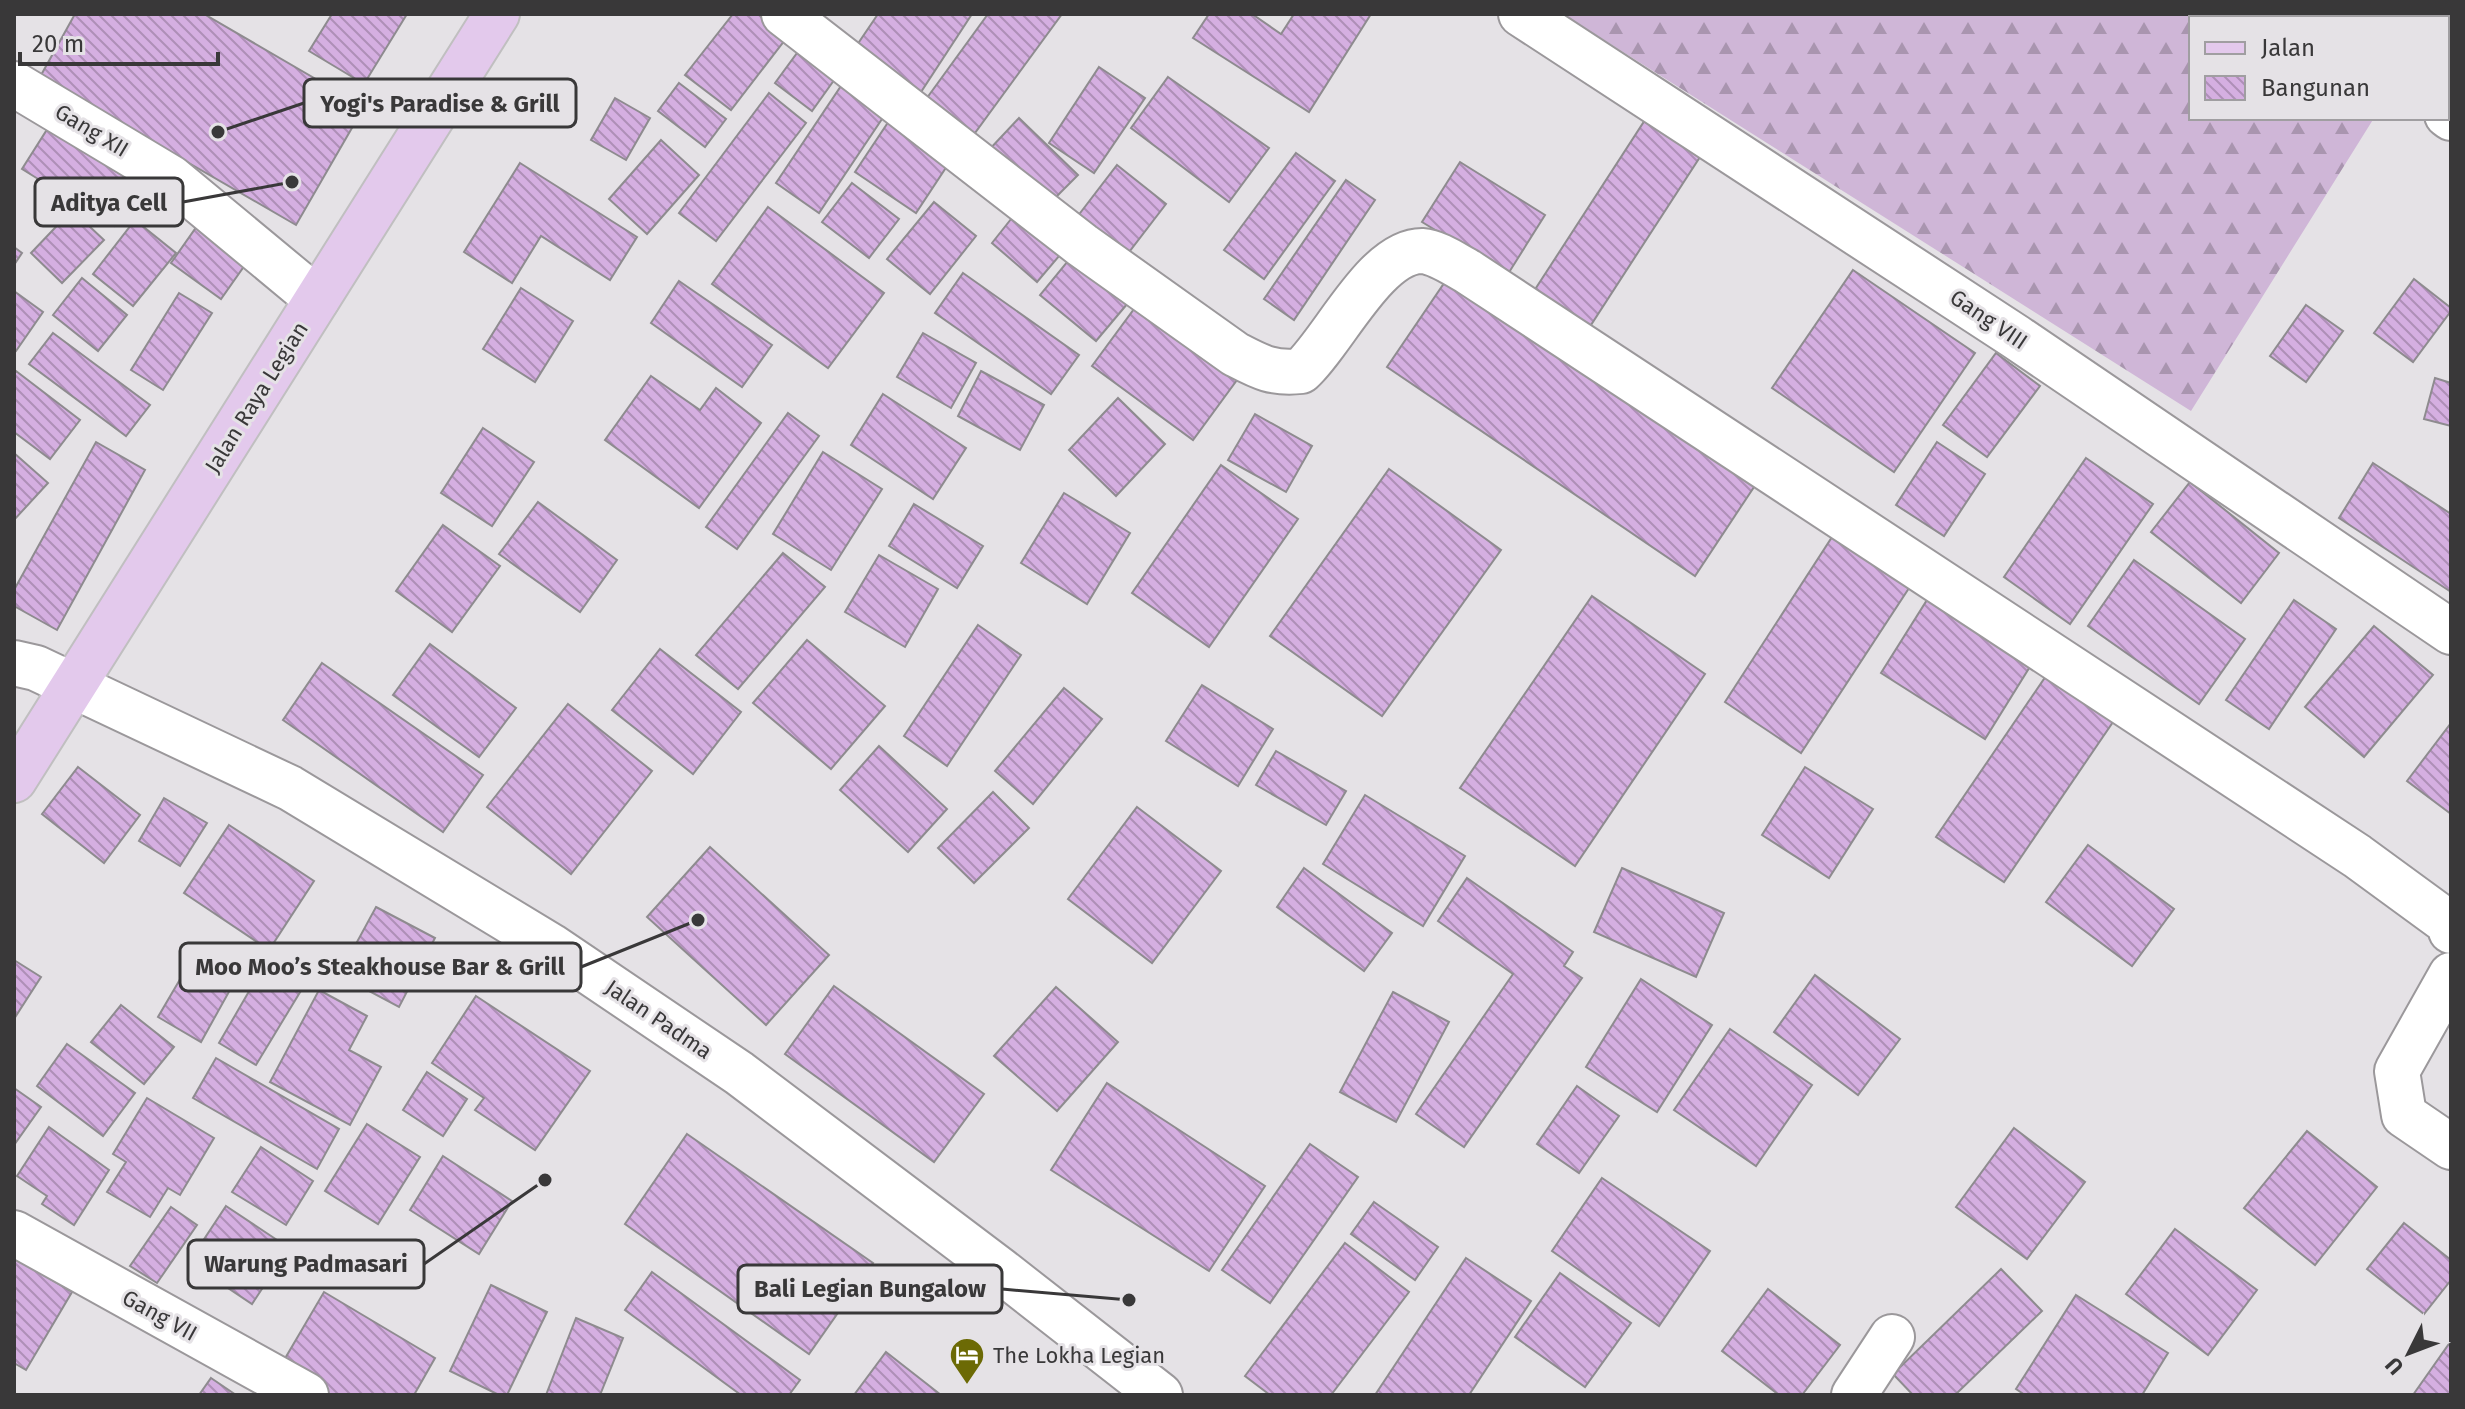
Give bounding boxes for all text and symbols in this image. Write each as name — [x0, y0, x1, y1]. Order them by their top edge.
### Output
scale bar — [20, 16, 218, 66]
legend — [2189, 16, 2449, 120]
text: 20 m — [32, 30, 84, 58]
text: Jalan — [2261, 34, 2315, 62]
text: Bangunan — [2261, 74, 2370, 102]
callout: Yogi's Paradise & Grill — [304, 79, 576, 127]
text: Yogi's Paradise & Grill — [319, 90, 561, 118]
street label: Gang XII — [50, 98, 133, 163]
callout: Aditya Cell — [35, 178, 183, 226]
text: Aditya Cell — [50, 189, 168, 217]
street label: Gang VIII — [1945, 284, 2033, 355]
street label: Jalan Raya Legian — [199, 317, 314, 478]
callout: Moo Moo’s Steakhouse Bar & Grill — [180, 943, 581, 991]
text: Moo Moo’s Steakhouse Bar & Grill — [195, 953, 566, 981]
street label: Jalan Padma — [600, 974, 717, 1065]
callout: Warung Padmasari — [188, 1240, 424, 1288]
text: Warung Padmasari — [204, 1250, 408, 1278]
callout: Bali Legian Bungalow — [738, 1265, 1002, 1313]
text: Bali Legian Bungalow — [754, 1275, 986, 1303]
street label: Gang VII — [118, 1284, 202, 1347]
north arrow — [2369, 1313, 2449, 1393]
hotel icon: The Lokha Legian — [948, 1336, 986, 1386]
place label: The Lokha Legian — [993, 1342, 1165, 1369]
text: U — [2380, 1352, 2409, 1380]

